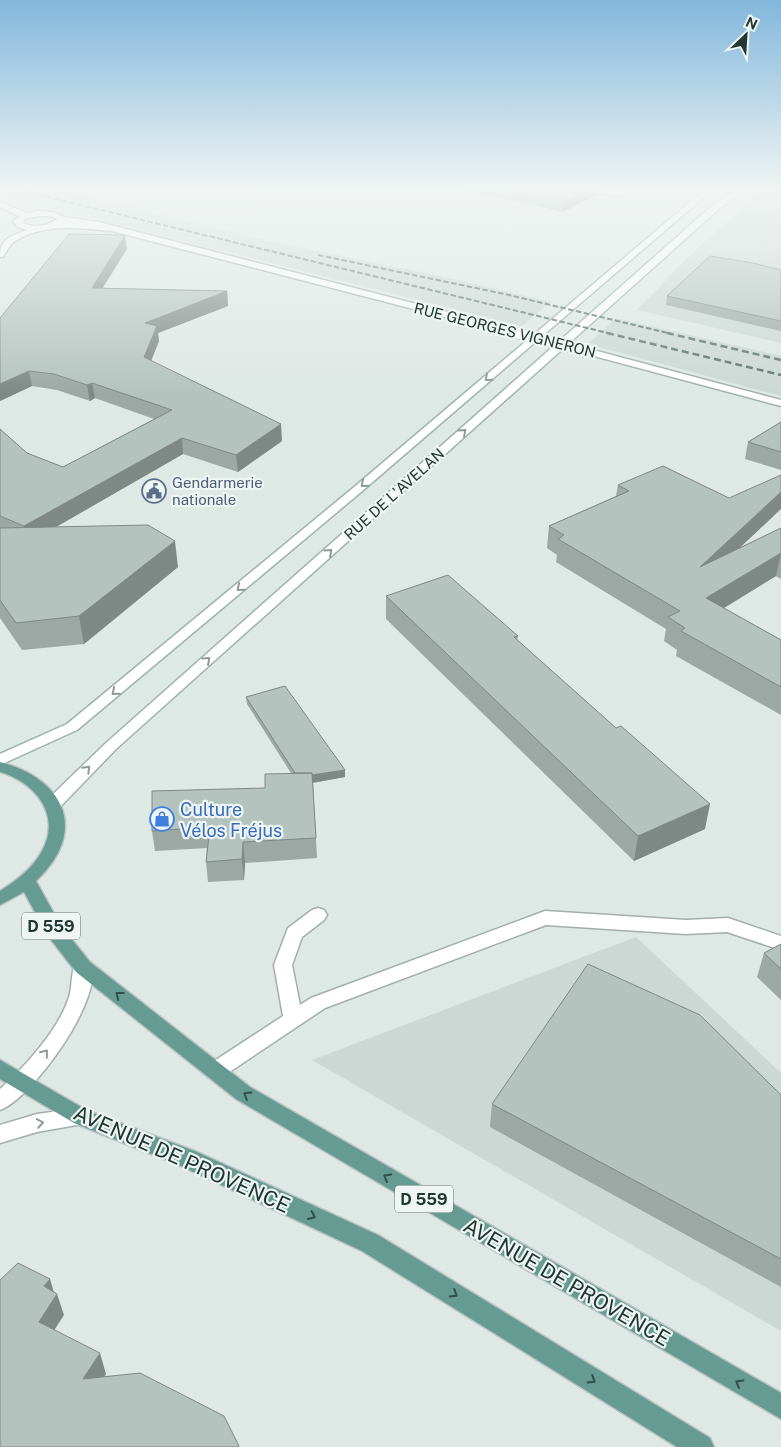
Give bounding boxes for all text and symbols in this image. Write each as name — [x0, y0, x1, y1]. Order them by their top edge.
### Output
north arrow — [721, 10, 771, 60]
text: N — [743, 14, 760, 33]
street label: RUE GEORGES VIGNERON — [412, 299, 598, 361]
one-way arrow — [485, 373, 494, 381]
one-way arrow — [458, 429, 467, 438]
street label: RUE DE L'AVELAN — [341, 445, 447, 543]
place label: Gendarmerie nationale — [172, 474, 263, 508]
public building icon: Gendarmerie nationale — [141, 478, 167, 504]
one-way arrow — [361, 478, 370, 487]
one-way arrow — [323, 549, 332, 558]
one-way arrow — [236, 582, 245, 591]
one-way arrow — [202, 657, 211, 666]
one-way arrow — [111, 686, 120, 695]
one-way arrow — [81, 766, 90, 775]
place label: Culture Vélos Fréjus — [180, 799, 282, 841]
shop icon: Culture Vélos Fréjus — [149, 806, 175, 832]
road number: D 559 — [22, 912, 80, 939]
one-way arrow — [116, 993, 125, 1001]
one-way arrow — [40, 1050, 49, 1059]
one-way arrow — [243, 1092, 253, 1101]
street label: AVENUE DE PROVENCE — [70, 1100, 294, 1218]
one-way arrow — [35, 1118, 44, 1128]
one-way arrow — [384, 1174, 393, 1184]
road number: D 559 — [395, 1186, 453, 1212]
one-way arrow — [307, 1210, 316, 1220]
street label: AVENUE DE PROVENCE — [459, 1213, 675, 1351]
one-way arrow — [448, 1288, 457, 1298]
one-way arrow — [586, 1373, 595, 1383]
one-way arrow — [735, 1380, 744, 1390]

